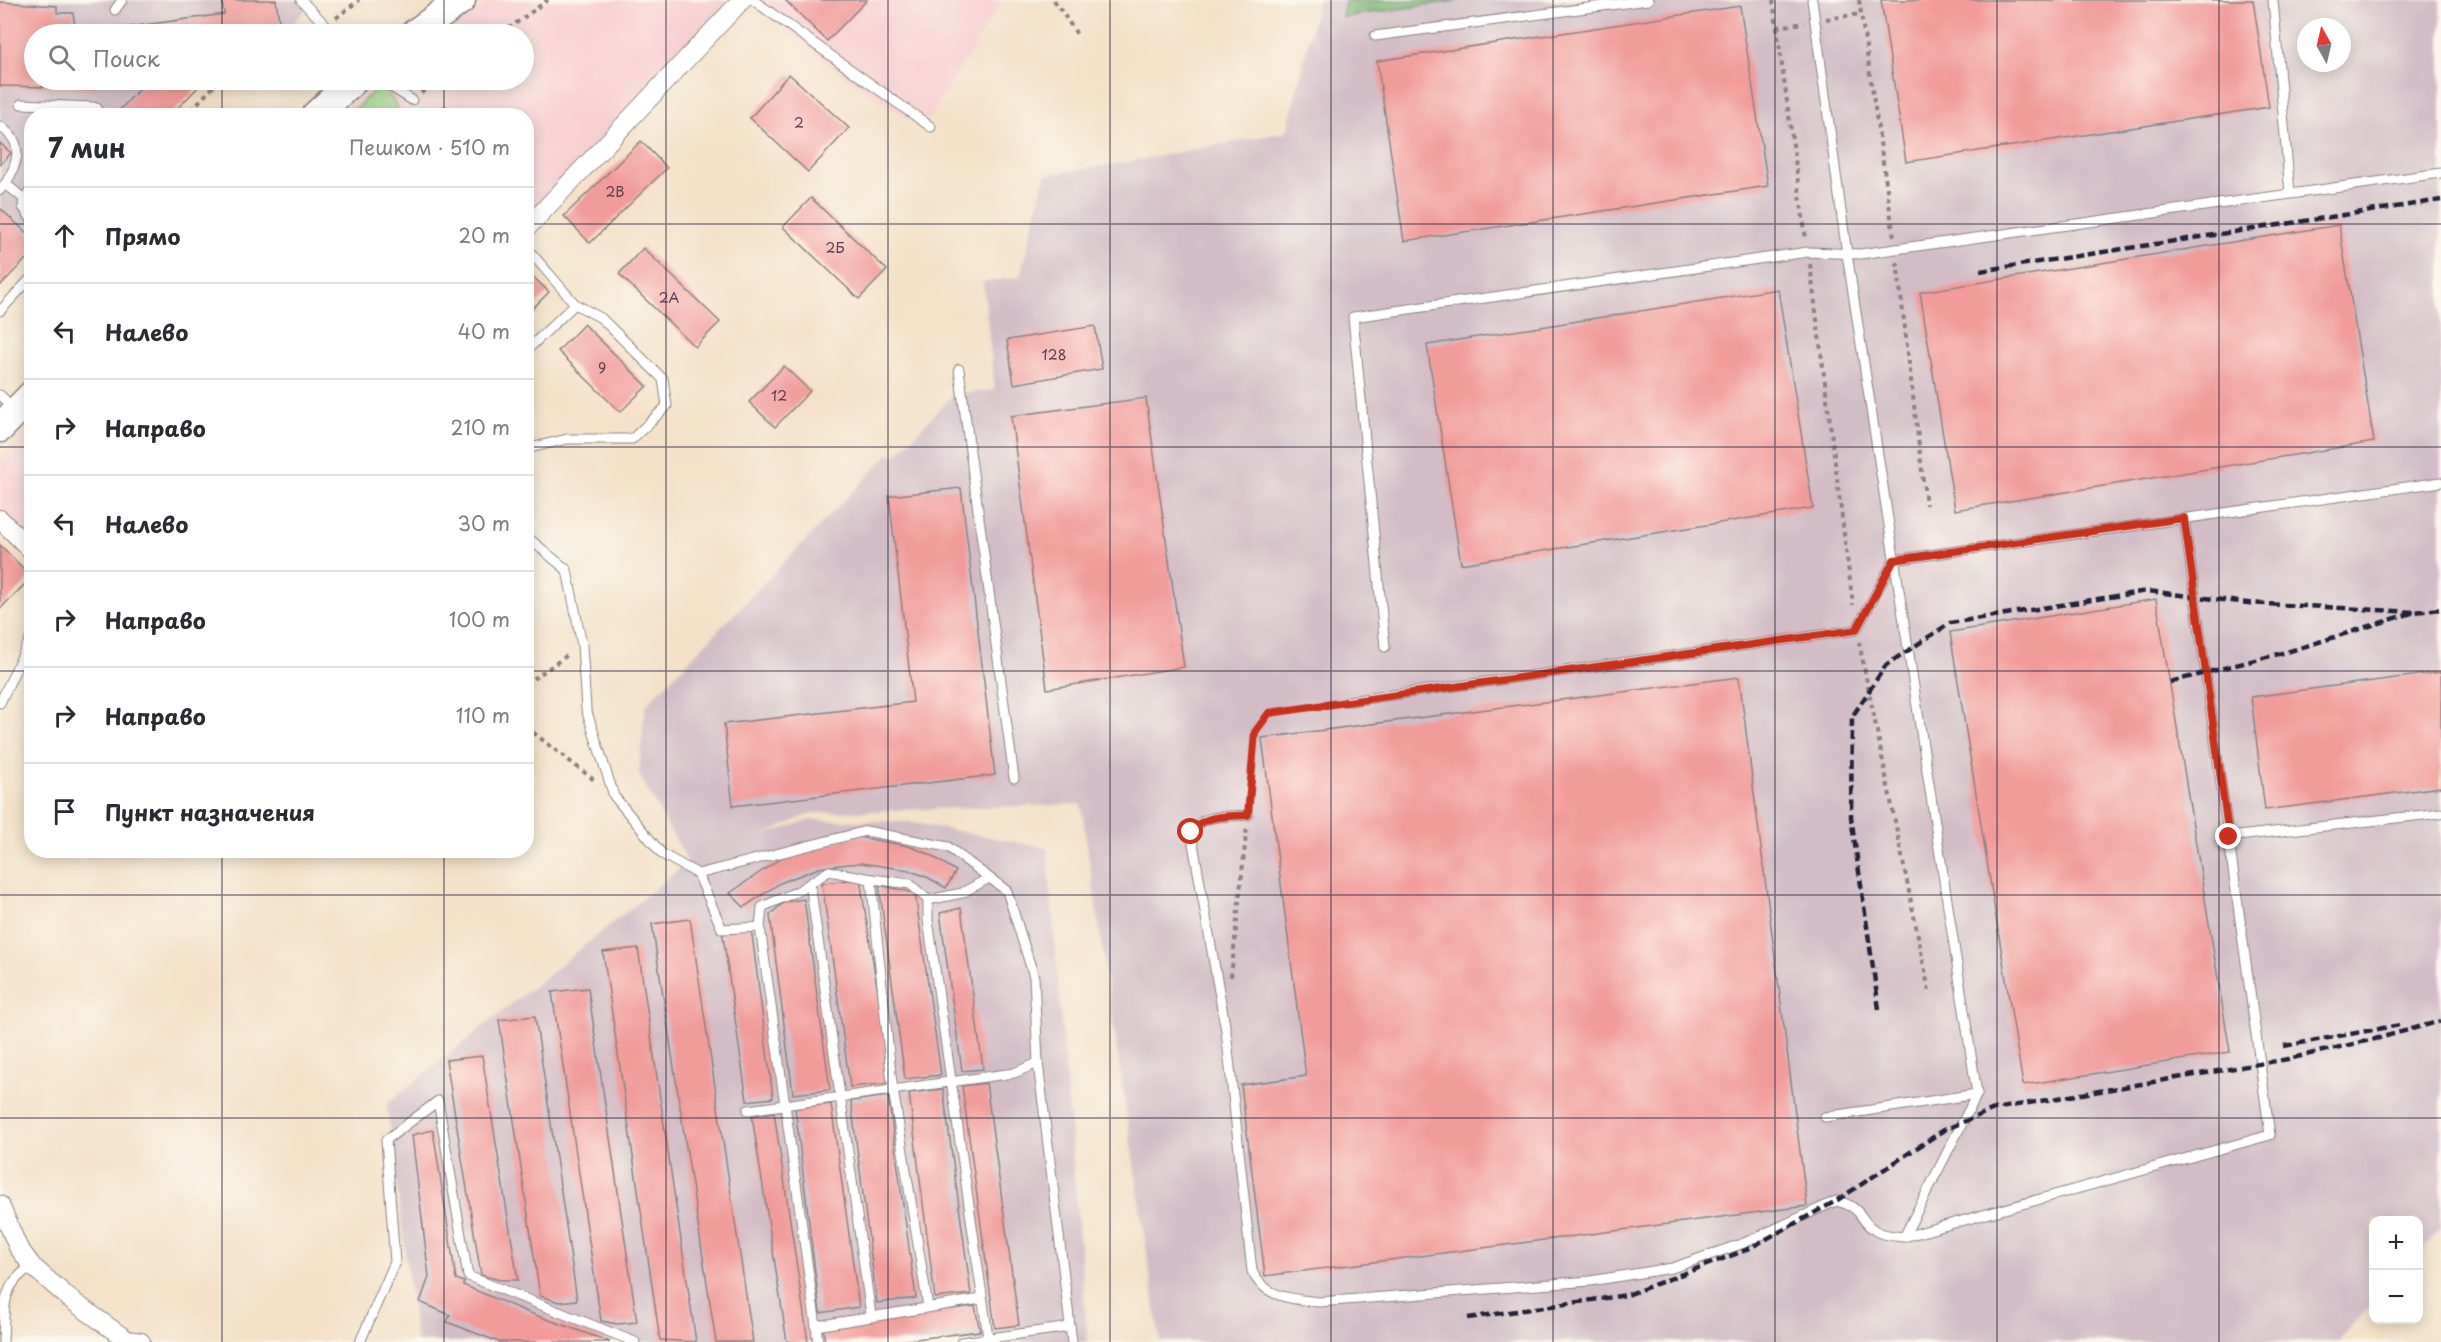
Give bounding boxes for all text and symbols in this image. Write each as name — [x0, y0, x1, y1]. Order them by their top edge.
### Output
north arrow — [2297, 18, 2351, 72]
search box — [24, 24, 534, 90]
icon: search — [45, 41, 78, 74]
text: Поиск — [93, 41, 160, 74]
house number: 2 — [794, 112, 804, 133]
text: 7 мин — [48, 128, 126, 167]
text: Пешком · 510 m — [349, 132, 510, 162]
house number: 2В — [605, 181, 625, 202]
icon: ahead — [48, 219, 81, 252]
text: Прямо — [105, 219, 180, 252]
text: 20 m — [458, 220, 510, 250]
house number: 2Б — [825, 237, 845, 258]
house number: 2А — [659, 287, 680, 308]
icon: left — [48, 315, 81, 348]
text: Налево — [105, 315, 188, 348]
text: 40 m — [458, 316, 510, 346]
house number: 128 — [1042, 344, 1066, 365]
house number: 9 — [598, 357, 606, 378]
house number: 12 — [771, 385, 787, 406]
icon: right — [48, 411, 81, 444]
text: Направо — [105, 411, 206, 444]
text: 210 m — [451, 412, 510, 442]
icon: left — [48, 507, 81, 540]
text: Налево — [105, 507, 188, 540]
text: 30 m — [457, 508, 510, 538]
icon: right — [48, 603, 81, 636]
text: Направо — [105, 603, 206, 636]
text: 100 m — [449, 604, 510, 634]
icon: right — [48, 699, 81, 732]
text: Направо — [105, 699, 206, 732]
text: 110 m — [456, 700, 510, 730]
icon: arrive — [48, 795, 81, 828]
text: Пункт назначения — [105, 795, 315, 828]
route start — [1177, 818, 1203, 844]
route end — [2215, 823, 2241, 849]
map controls — [2369, 1216, 2423, 1324]
button: + — [2369, 1216, 2423, 1270]
button: − — [2369, 1270, 2423, 1324]

